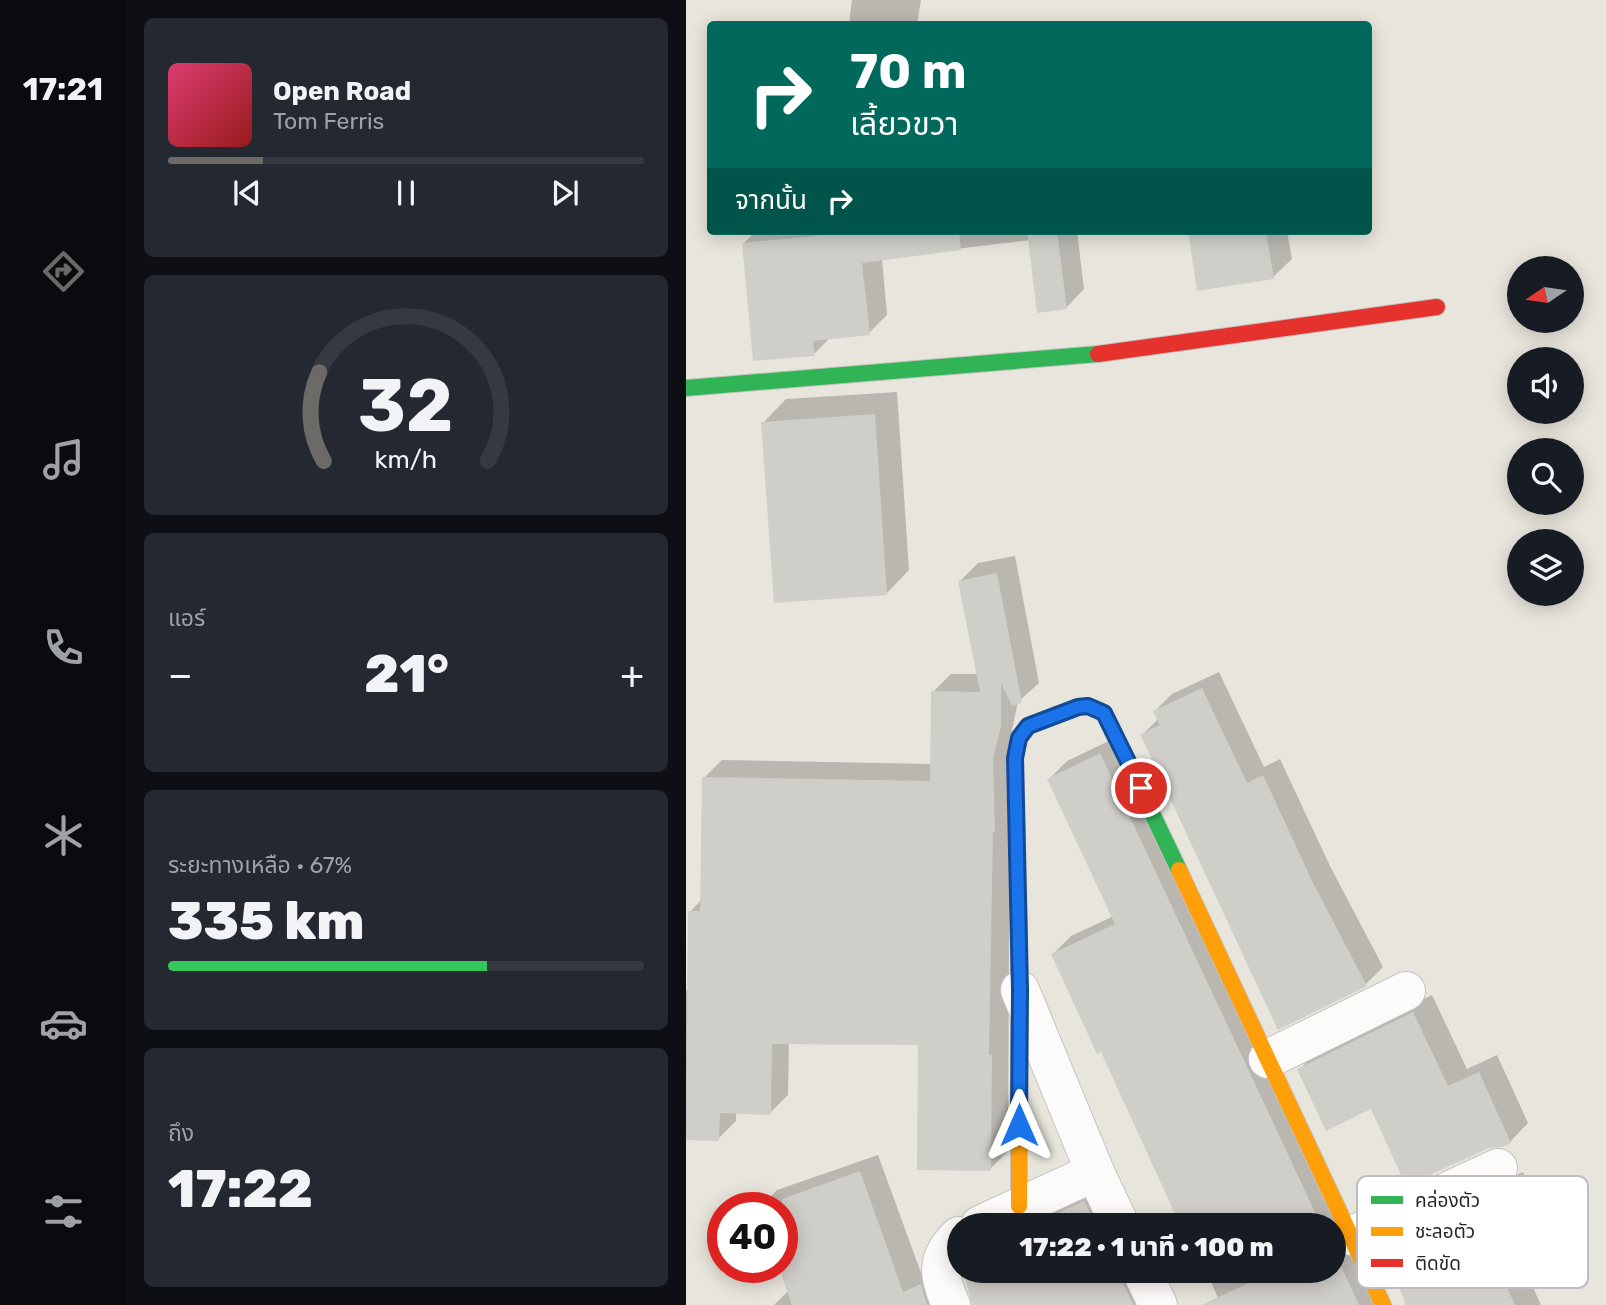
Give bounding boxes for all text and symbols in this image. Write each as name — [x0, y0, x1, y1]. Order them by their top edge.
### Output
text: 70 m — [850, 42, 967, 100]
icon: right — [735, 49, 826, 140]
text: 17:21 — [23, 70, 103, 108]
text: Open Road — [273, 76, 411, 107]
text: เลี้ยวขวา — [850, 105, 958, 143]
text: Tom Ferris — [273, 107, 384, 135]
icon: previous — [228, 174, 266, 212]
icon: pause — [387, 174, 425, 212]
icon: next — [546, 174, 584, 212]
icon: right — [821, 182, 859, 220]
text: จากนั้น — [735, 185, 807, 216]
icon: directions — [39, 247, 88, 296]
north arrow — [1507, 256, 1584, 332]
map controls — [1507, 256, 1584, 606]
button: sound — [1507, 347, 1584, 424]
text: 32 — [358, 364, 454, 450]
icon: music — [39, 435, 88, 484]
button: search — [1507, 438, 1584, 515]
text: km/h — [375, 445, 437, 474]
button: layers — [1507, 529, 1584, 606]
text: แอร์ — [168, 604, 205, 632]
icon: phone — [39, 623, 88, 672]
text: 21° — [364, 643, 449, 705]
text: − — [168, 652, 193, 698]
text: + — [620, 652, 644, 698]
pin — [1111, 758, 1171, 818]
icon: arrive — [1122, 769, 1160, 807]
icon: climate — [39, 811, 88, 860]
text: ระยะทางเหลือ · 67% — [168, 851, 352, 879]
text: 335 km — [168, 890, 364, 952]
icon: car — [39, 999, 88, 1048]
position arrow — [982, 1088, 1056, 1162]
text: ถึง — [168, 1119, 194, 1147]
text: 17:22 — [168, 1158, 313, 1220]
legend — [1357, 1176, 1588, 1288]
icon: filters — [39, 1187, 88, 1236]
text: คล่องตัว — [1415, 1189, 1480, 1212]
speed limit sign: 40 — [707, 1192, 798, 1283]
text: ชะลอตัว — [1415, 1220, 1475, 1243]
text: 17:22 · 1 นาที · 100 m — [1019, 1232, 1274, 1263]
text: ติดขัด — [1415, 1252, 1461, 1275]

